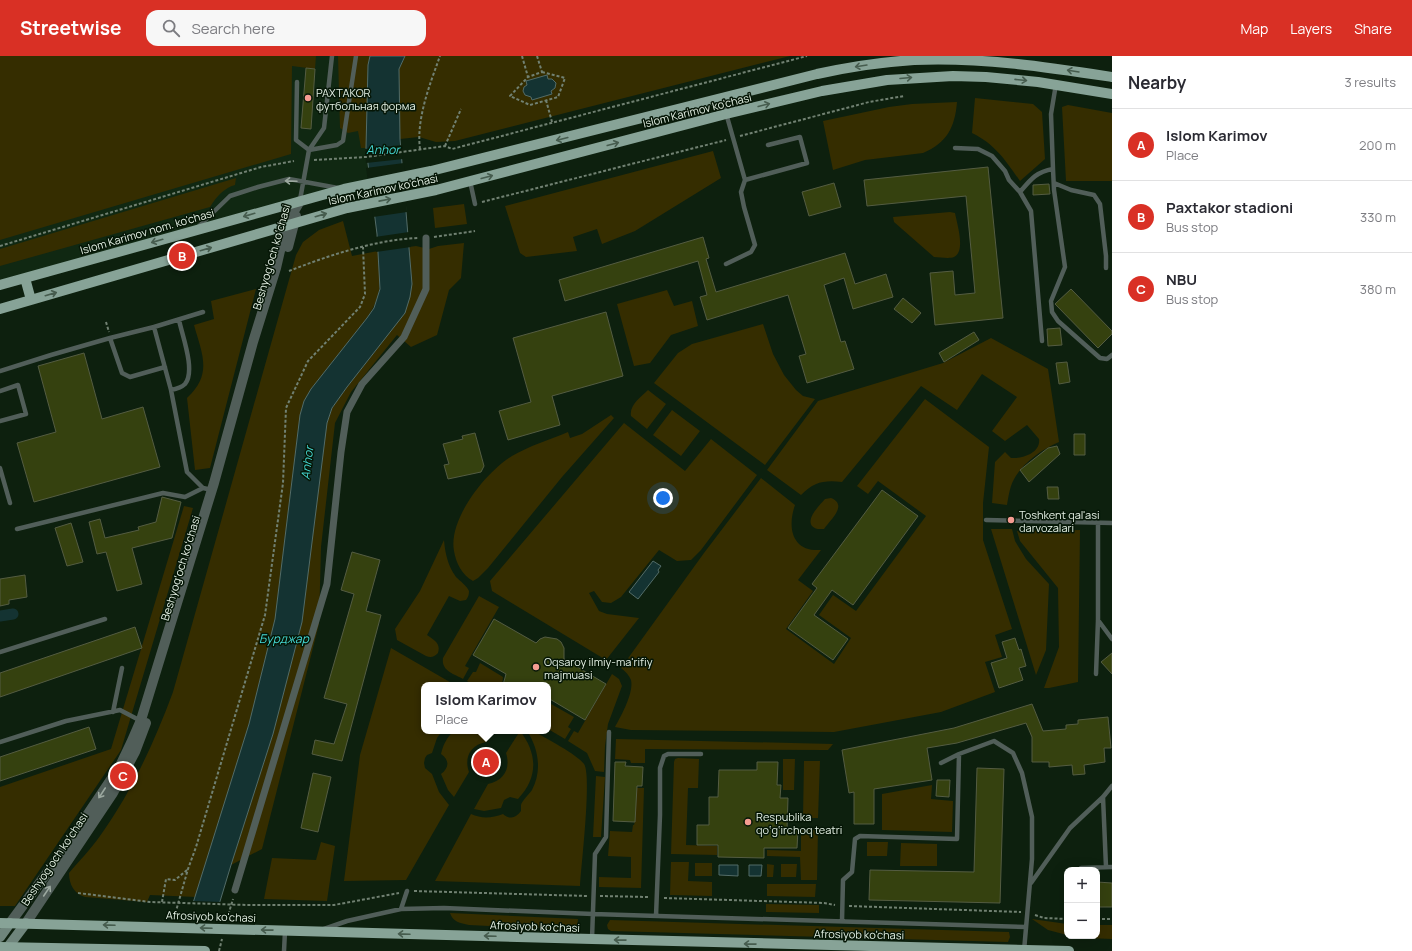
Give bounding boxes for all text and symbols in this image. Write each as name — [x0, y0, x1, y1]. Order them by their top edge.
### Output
search box — [146, 10, 426, 46]
text: Streetwise — [20, 15, 122, 41]
icon: search — [160, 17, 182, 39]
text: Search here — [192, 18, 275, 39]
text: Map — [1240, 19, 1268, 38]
text: Layers — [1290, 19, 1332, 38]
text: Share — [1354, 19, 1392, 38]
one-way arrow — [855, 62, 868, 70]
one-way arrow — [1067, 67, 1080, 75]
text: Nearby — [1128, 71, 1186, 94]
text: 3 results — [1344, 73, 1396, 91]
one-way arrow — [899, 75, 912, 82]
one-way arrow — [1014, 76, 1027, 84]
place label: PAXTAKOR футбольная форма — [316, 85, 416, 113]
street label: Islom Karimov ko'chasi — [641, 89, 753, 131]
marker: PAXTAKOR футбольная форма — [303, 93, 313, 103]
one-way arrow — [757, 101, 770, 108]
text: Islom Karimov — [1166, 125, 1267, 146]
one-way arrow — [556, 135, 569, 143]
text: A — [1137, 136, 1145, 154]
text: 200 m — [1359, 136, 1396, 154]
one-way arrow — [606, 140, 619, 147]
water label: Anhor — [366, 141, 401, 158]
text: Place — [1166, 146, 1199, 164]
street label: Islom Karimov ko'chasi — [327, 170, 439, 208]
one-way arrow — [480, 172, 493, 180]
one-way arrow — [285, 177, 298, 184]
one-way arrow — [378, 196, 391, 204]
text: Paxtakor stadioni — [1166, 197, 1293, 218]
street label: Beshyogʻoch koʻchasi — [249, 202, 293, 312]
street label: Islom Karimov nom. ko'chasi — [78, 205, 216, 257]
text: B — [1137, 208, 1145, 226]
text: 330 m — [1360, 208, 1396, 226]
one-way arrow — [314, 211, 327, 218]
one-way arrow — [243, 212, 256, 219]
text: Bus stop — [1166, 218, 1218, 236]
one-way arrow — [150, 238, 163, 245]
pin: B — [169, 241, 195, 271]
one-way arrow — [200, 245, 213, 252]
text: NBU — [1166, 269, 1197, 290]
text: C — [1136, 280, 1146, 298]
text: 380 m — [1360, 280, 1396, 298]
one-way arrow — [44, 290, 57, 297]
text: Bus stop — [1166, 290, 1218, 308]
water label: Anhor — [297, 444, 318, 481]
your location — [653, 488, 673, 508]
place label: Toshkent qal'asi darvozalari — [1019, 507, 1100, 535]
street label: Beshyogʻoch koʻchasi — [157, 514, 203, 622]
marker: Toshkent qal'asi darvozalari — [1006, 515, 1016, 525]
water label: Бурджар — [259, 630, 310, 647]
place label: Oqsaroy ilmiy-ma'rifiy majmuasi — [544, 654, 653, 682]
marker: Oqsaroy ilmiy-ma'rifiy majmuasi — [531, 662, 541, 672]
popup — [421, 682, 551, 734]
text: Islom Karimov — [435, 689, 537, 710]
text: Place — [435, 710, 468, 728]
pin: A — [473, 747, 499, 777]
pin: C — [110, 761, 136, 791]
one-way arrow — [97, 787, 105, 799]
place label: Respublika qo‘g‘irchoq teatri — [756, 809, 842, 837]
street label: Beshyogʻoch koʻchasi — [17, 810, 91, 908]
marker: Respublika qo‘g‘irchoq teatri — [743, 817, 753, 827]
map controls — [1064, 867, 1100, 939]
button: + — [1064, 867, 1100, 903]
one-way arrow — [43, 886, 51, 897]
button: − — [1064, 903, 1100, 939]
street label: Afrosiyob ko'chasi — [166, 907, 256, 925]
street label: Afrosiyob ko'chasi — [490, 917, 580, 935]
one-way arrow — [103, 922, 116, 929]
one-way arrow — [200, 924, 213, 932]
one-way arrow — [261, 926, 274, 934]
street label: Afrosiyob ko'chasi — [814, 926, 904, 942]
one-way arrow — [398, 930, 411, 938]
one-way arrow — [484, 933, 497, 940]
one-way arrow — [614, 936, 627, 944]
one-way arrow — [744, 940, 757, 947]

